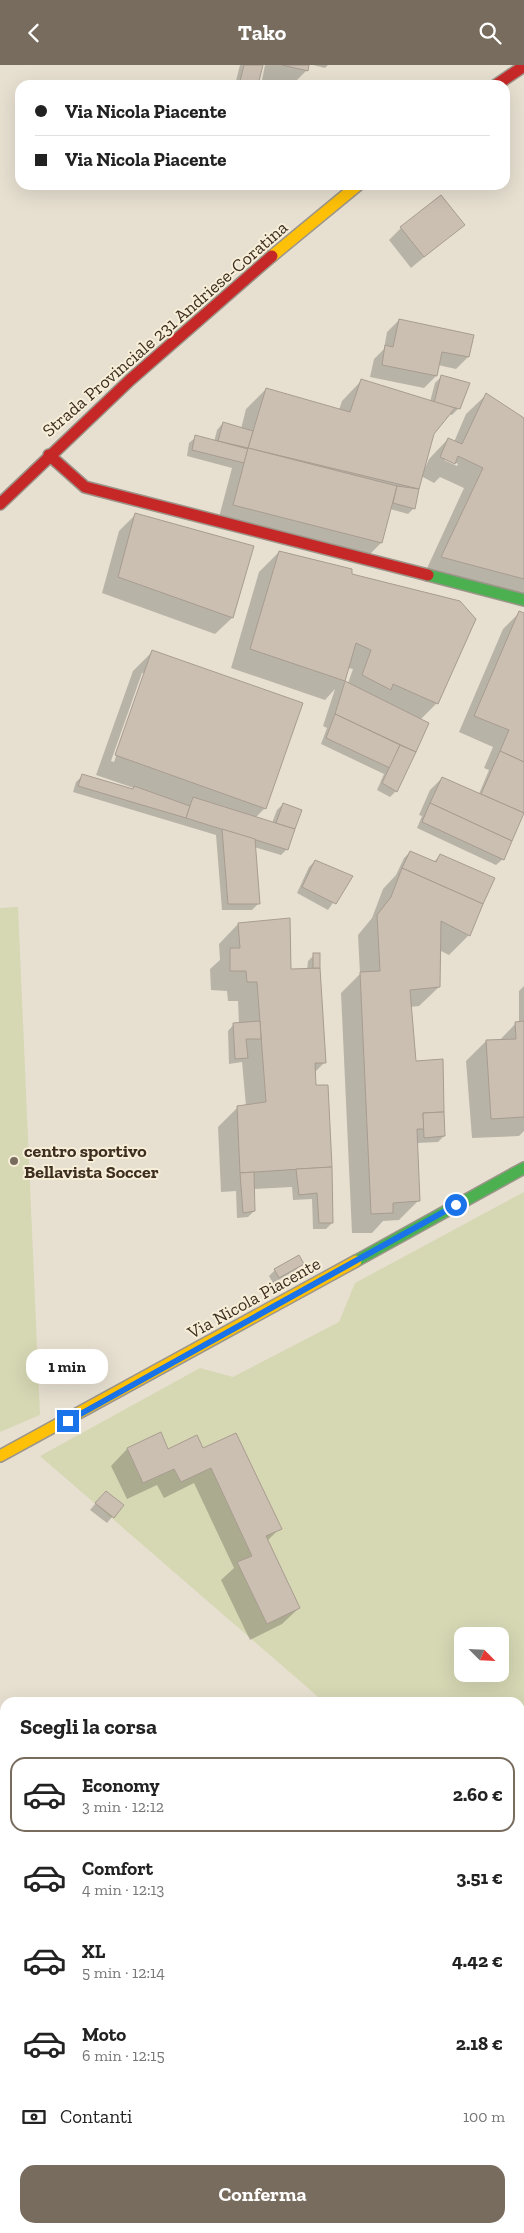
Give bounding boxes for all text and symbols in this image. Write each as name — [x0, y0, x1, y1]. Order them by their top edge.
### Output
icon: back — [20, 19, 48, 47]
text: Tako — [238, 19, 286, 46]
icon: search — [476, 19, 504, 47]
text: Via Nicola Piacente — [65, 100, 226, 123]
text: Via Nicola Piacente — [65, 148, 226, 171]
street label: Strada Provinciale 231 Andriese-Coratina — [38, 216, 292, 442]
place label: centro sportivo Bellavista Soccer — [24, 1140, 159, 1183]
marker: centro sportivo Bellavista Soccer — [8, 1155, 20, 1167]
route start — [445, 1194, 467, 1216]
street label: Via Nicola Piacente — [183, 1252, 324, 1344]
callout: 1 min — [27, 1349, 109, 1383]
text: 1 min — [48, 1357, 86, 1376]
route end — [57, 1410, 79, 1432]
north arrow — [454, 1627, 509, 1683]
map controls — [454, 1627, 509, 1682]
text: Scegli la corsa — [20, 1713, 157, 1740]
icon: car — [22, 1772, 67, 1817]
text: Economy — [82, 1774, 160, 1797]
text: 2.60 € — [453, 1783, 503, 1806]
text: 3 min · 12:12 — [82, 1797, 164, 1816]
icon: car — [22, 1855, 67, 1900]
text: Comfort — [82, 1857, 153, 1880]
text: 3.51 € — [456, 1866, 503, 1889]
text: 4 min · 12:13 — [82, 1880, 164, 1899]
icon: car — [22, 1938, 67, 1983]
text: XL — [82, 1940, 105, 1963]
text: 4.42 € — [452, 1949, 503, 1972]
text: 5 min · 12:14 — [82, 1963, 165, 1982]
icon: car — [22, 2021, 67, 2066]
text: Moto — [82, 2023, 126, 2046]
text: 2.18 € — [456, 2032, 503, 2055]
text: 6 min · 12:15 — [82, 2046, 165, 2065]
icon: cash — [20, 2103, 48, 2131]
text: Contanti — [60, 2105, 132, 2128]
text: 100 m — [463, 2107, 505, 2126]
button: Conferma — [20, 2165, 505, 2223]

